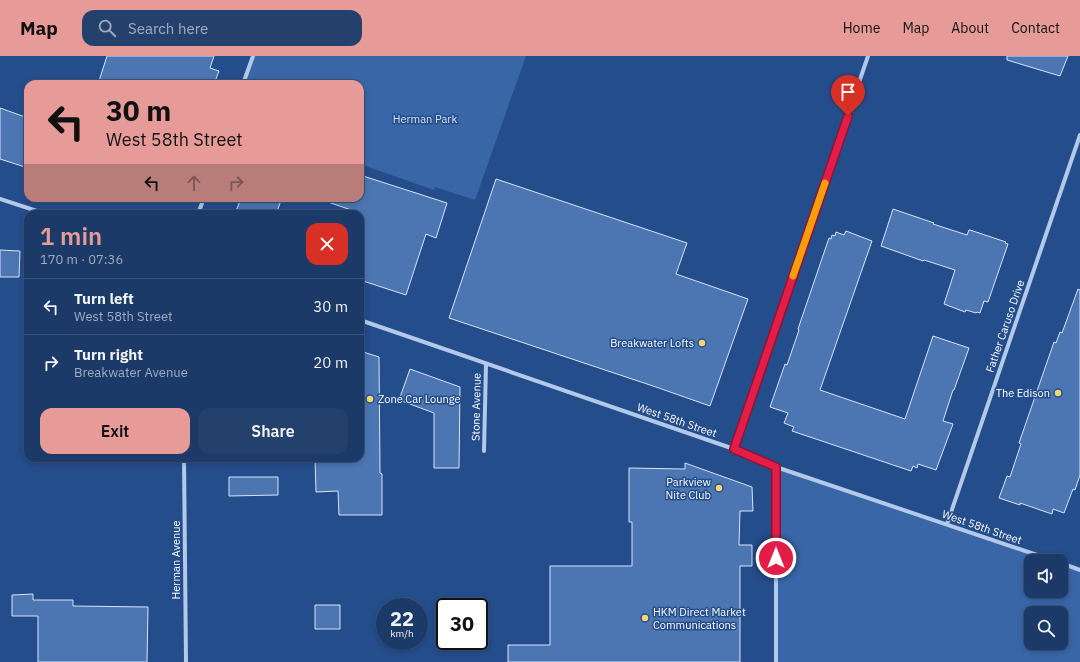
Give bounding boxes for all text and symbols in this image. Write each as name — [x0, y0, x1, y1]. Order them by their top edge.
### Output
search box — [82, 10, 362, 46]
text: Map — [20, 16, 58, 40]
icon: search — [96, 17, 118, 39]
text: Search here — [128, 19, 208, 38]
text: Home — [843, 19, 880, 37]
text: Map — [902, 19, 929, 37]
text: About — [951, 19, 989, 37]
text: Contact — [1011, 19, 1060, 37]
pin — [831, 75, 865, 116]
icon: arrive — [837, 81, 859, 103]
text: 30 m — [106, 92, 171, 129]
icon: left — [40, 96, 92, 148]
park label: Herman Park — [393, 112, 457, 126]
text: West 58th Street — [106, 128, 243, 151]
icon: left — [141, 172, 163, 194]
icon: ahead — [183, 172, 205, 194]
icon: right — [225, 172, 247, 194]
text: 1 min — [40, 220, 102, 252]
button: close — [306, 223, 348, 265]
text: 170 m · 07:36 — [40, 251, 123, 268]
street label: Father Caruso Drive — [983, 278, 1027, 374]
text: Turn left — [74, 289, 134, 308]
icon: left — [40, 296, 62, 318]
text: 30 m — [313, 297, 348, 316]
text: West 58th Street — [74, 308, 173, 325]
place label: Breakwater Lofts — [610, 336, 694, 350]
marker: Breakwater Lofts — [697, 338, 707, 348]
text: Turn right — [74, 345, 143, 364]
icon: right — [40, 352, 62, 374]
text: 20 m — [313, 353, 348, 372]
text: Breakwater Avenue — [74, 364, 188, 381]
street label: Stone Avenue — [468, 373, 484, 441]
place label: The Edison — [996, 386, 1050, 400]
marker: The Edison — [1053, 388, 1063, 398]
place label: Zone Car Lounge — [378, 392, 461, 406]
marker: Zone Car Lounge — [365, 394, 375, 404]
street label: West 58th Street — [635, 400, 719, 440]
button: Exit — [40, 408, 190, 454]
button: Share — [198, 408, 348, 454]
place label: Parkview Nite Club — [666, 475, 712, 502]
marker: Parkview Nite Club — [714, 483, 724, 493]
street label: West 58th Street — [940, 507, 1024, 547]
street label: Herman Avenue — [169, 521, 183, 599]
position arrow — [755, 537, 797, 579]
map controls — [1024, 554, 1068, 650]
button: sound — [1024, 554, 1068, 598]
speed limit sign: 30 — [436, 598, 488, 650]
text: 22 — [390, 605, 414, 632]
place label: HKM Direct Market Communications — [653, 605, 746, 632]
button: search — [1024, 606, 1068, 650]
marker: HKM Direct Market Communications — [640, 613, 650, 623]
text: km/h — [390, 627, 414, 640]

